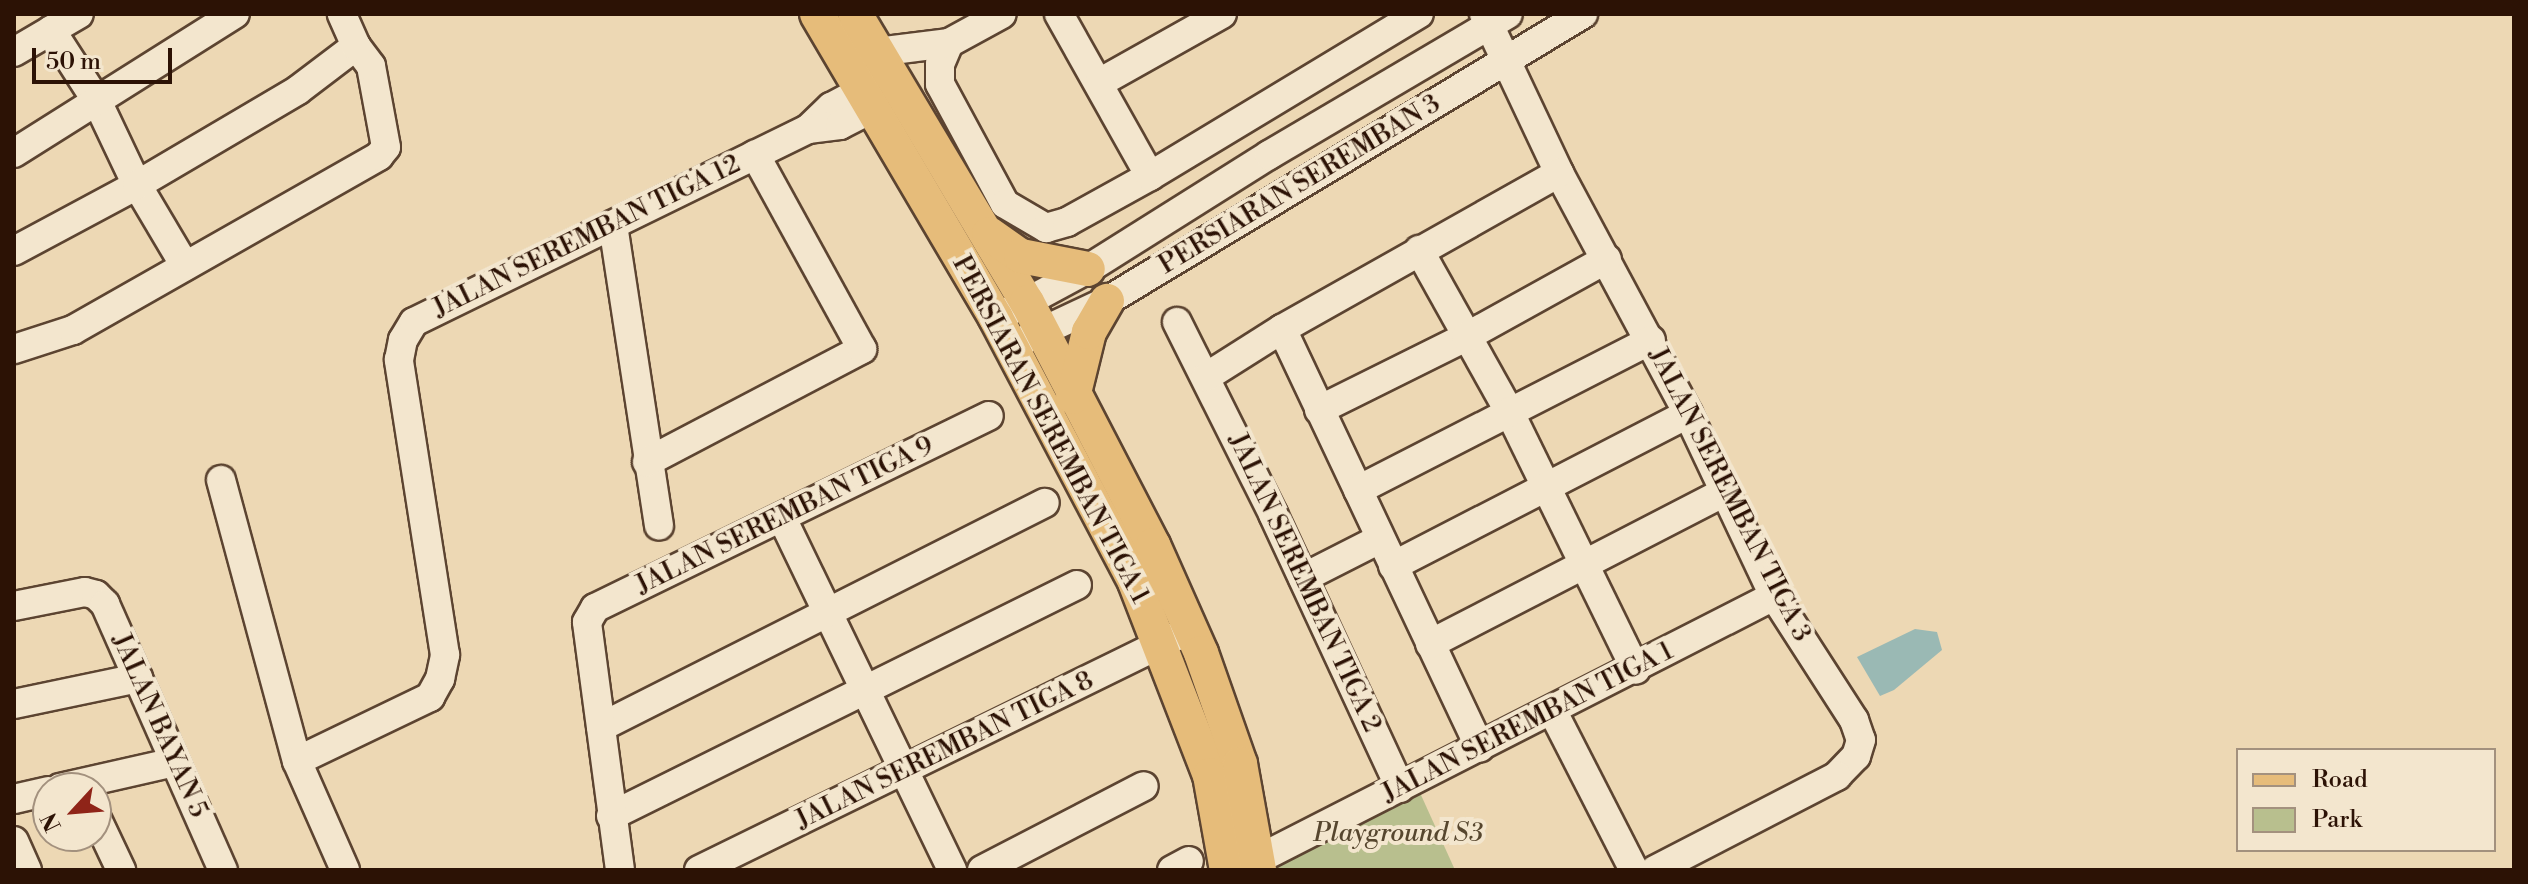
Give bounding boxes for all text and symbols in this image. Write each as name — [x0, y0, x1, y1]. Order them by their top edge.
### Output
scale bar — [36, 32, 176, 82]
text: 50 m — [46, 47, 101, 77]
street label: PERSIARAN SEREMBAN 3 — [1154, 89, 1446, 281]
street label: JALAN SEREMBAN TIGA 12 — [428, 149, 746, 325]
street label: PERSIARAN SEREMBAN TIGA 1 — [945, 251, 1155, 609]
street label: JALAN SEREMBAN TIGA 3 — [1641, 343, 1817, 647]
street label: JALAN SEREMBAN TIGA 2 — [1221, 429, 1387, 737]
street label: JALAN SEREMBAN TIGA 9 — [631, 430, 939, 602]
street label: JALAN BAYAN 5 — [104, 629, 214, 823]
street label: JALAN SEREMBAN TIGA 1 — [1377, 636, 1679, 810]
street label: JALAN SEREMBAN TIGA 8 — [791, 665, 1099, 837]
legend — [2236, 748, 2496, 852]
text: Road — [2312, 765, 2368, 795]
north arrow — [32, 772, 112, 852]
text: Park — [2312, 805, 2362, 835]
text: N — [36, 808, 68, 836]
park label: Playground S3 — [1313, 818, 1483, 850]

